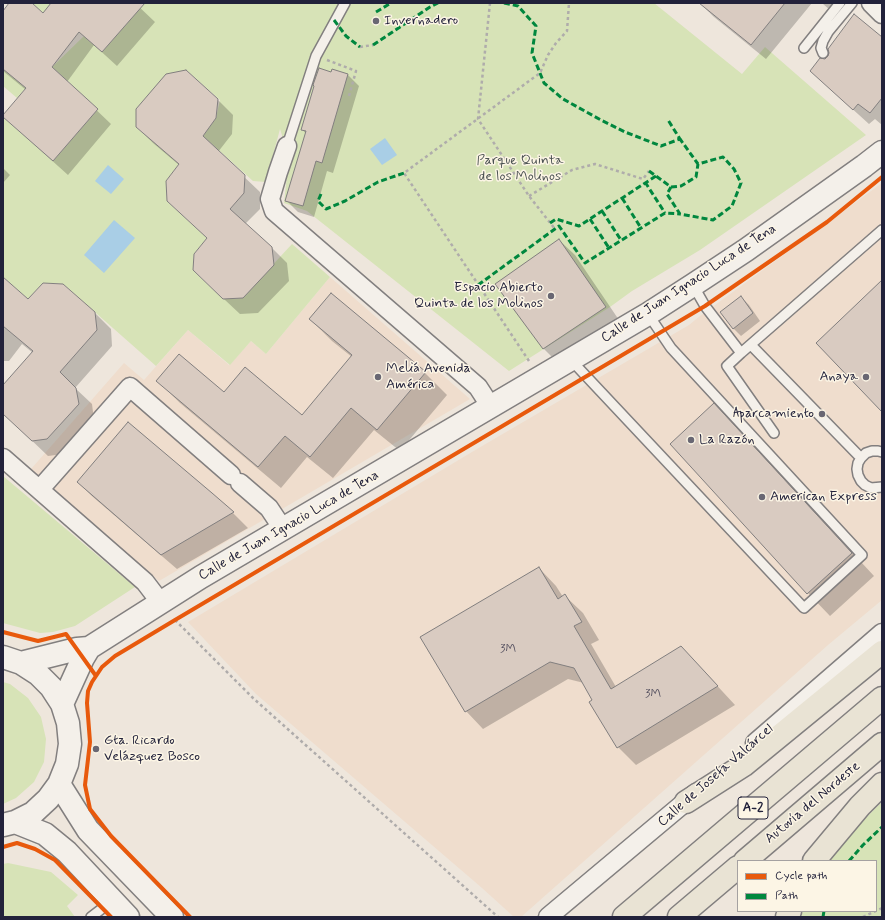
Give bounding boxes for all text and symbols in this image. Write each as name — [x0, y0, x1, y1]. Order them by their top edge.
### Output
place label: Invernadero — [384, 13, 458, 29]
marker: Invernadero — [371, 16, 381, 26]
park label: Parque Quinta de los Molinos — [477, 153, 563, 186]
street label: Calle de Juan Ignacio Luca de Tena — [598, 221, 780, 347]
place label: Espacio Abierto Quinta de los Molinos — [414, 280, 543, 312]
marker: Espacio Abierto Quinta de los Molinos — [546, 291, 556, 301]
place label: Meliá Avenida América — [386, 361, 471, 394]
place label: Anaya — [819, 369, 858, 385]
marker: Meliá Avenida América — [373, 372, 383, 382]
marker: Anaya — [861, 372, 871, 382]
place label: Aparcamiento — [733, 406, 814, 422]
marker: Aparcamiento — [817, 409, 827, 419]
place label: La Razón — [699, 432, 755, 448]
marker: La Razón — [686, 435, 696, 445]
street label: Calle de Juan Ignacio Luca de Tena — [196, 467, 382, 585]
place label: American Express — [770, 489, 877, 505]
marker: American Express — [757, 492, 767, 502]
house number: 3M — [500, 642, 516, 656]
house number: 3M — [645, 687, 661, 701]
street label: Calle de Josefa Valcárcel — [655, 721, 777, 831]
place label: Gta. Ricardo Velázquez Bosco — [104, 733, 200, 766]
marker: Gta. Ricardo Velázquez Bosco — [91, 744, 101, 754]
street label: Autovía del Nordeste — [762, 758, 864, 848]
road number: A-2 — [738, 797, 768, 819]
legend — [737, 860, 877, 912]
text: Cycle path — [775, 868, 827, 884]
text: Path — [775, 888, 798, 904]

